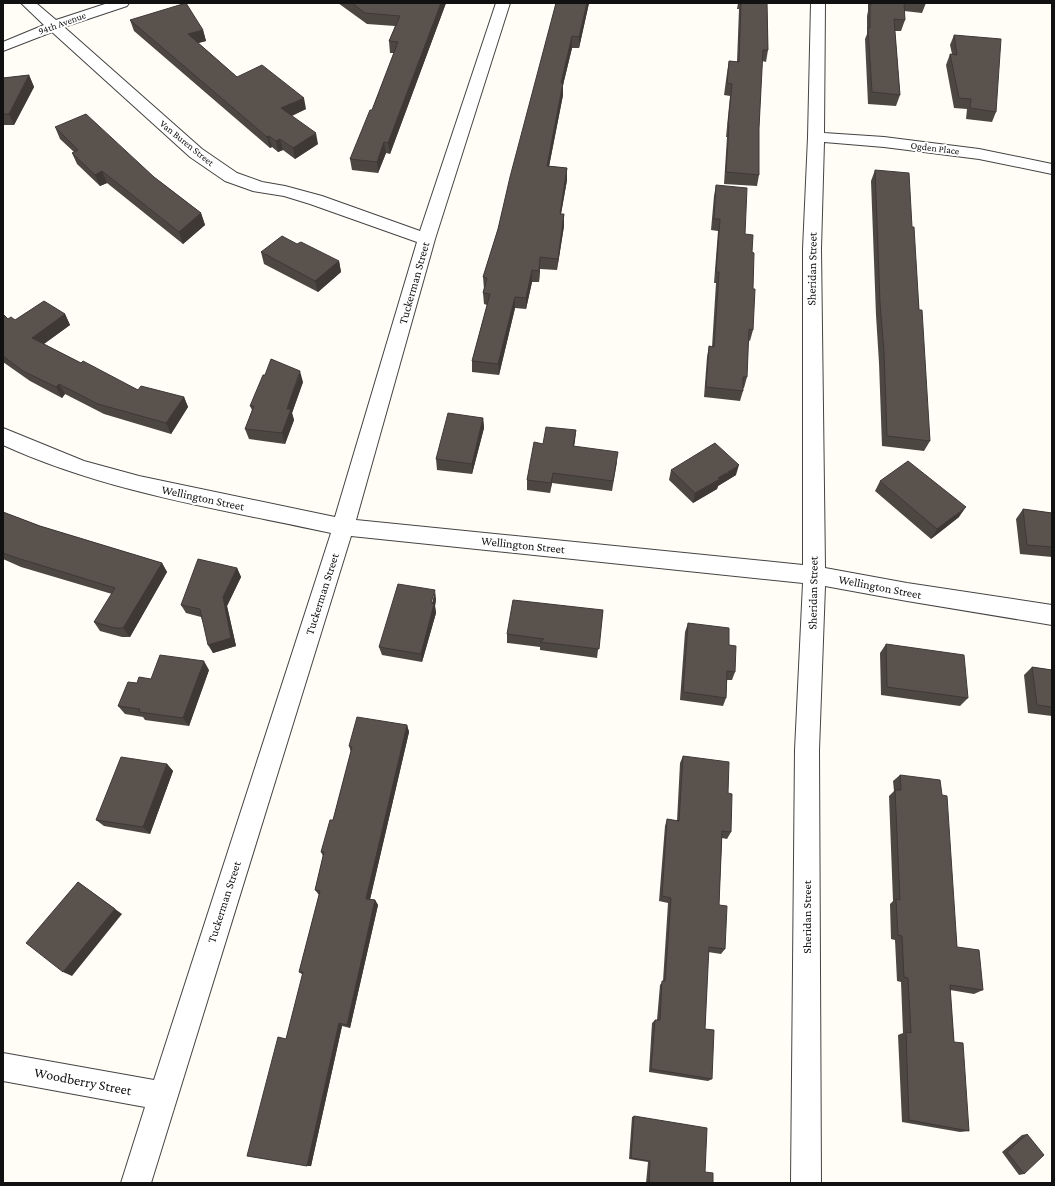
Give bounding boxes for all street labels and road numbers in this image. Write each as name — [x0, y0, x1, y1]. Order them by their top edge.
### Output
street label: 94th Avenue — [37, 9, 88, 37]
street label: Van Buren Street — [158, 118, 217, 169]
street label: Ogden Place — [910, 140, 961, 157]
street label: Sheridan Street — [804, 231, 820, 306]
street label: Tuckerman Street — [396, 239, 433, 326]
street label: Wellington Street — [160, 482, 247, 514]
street label: Wellington Street — [480, 534, 567, 556]
street label: Tuckerman Street — [302, 550, 342, 637]
street label: Sheridan Street — [805, 555, 821, 630]
street label: Wellington Street — [837, 572, 924, 602]
street label: Tuckerman Street — [204, 858, 244, 945]
street label: Sheridan Street — [800, 879, 814, 954]
street label: Woodberry Street — [33, 1064, 133, 1098]

